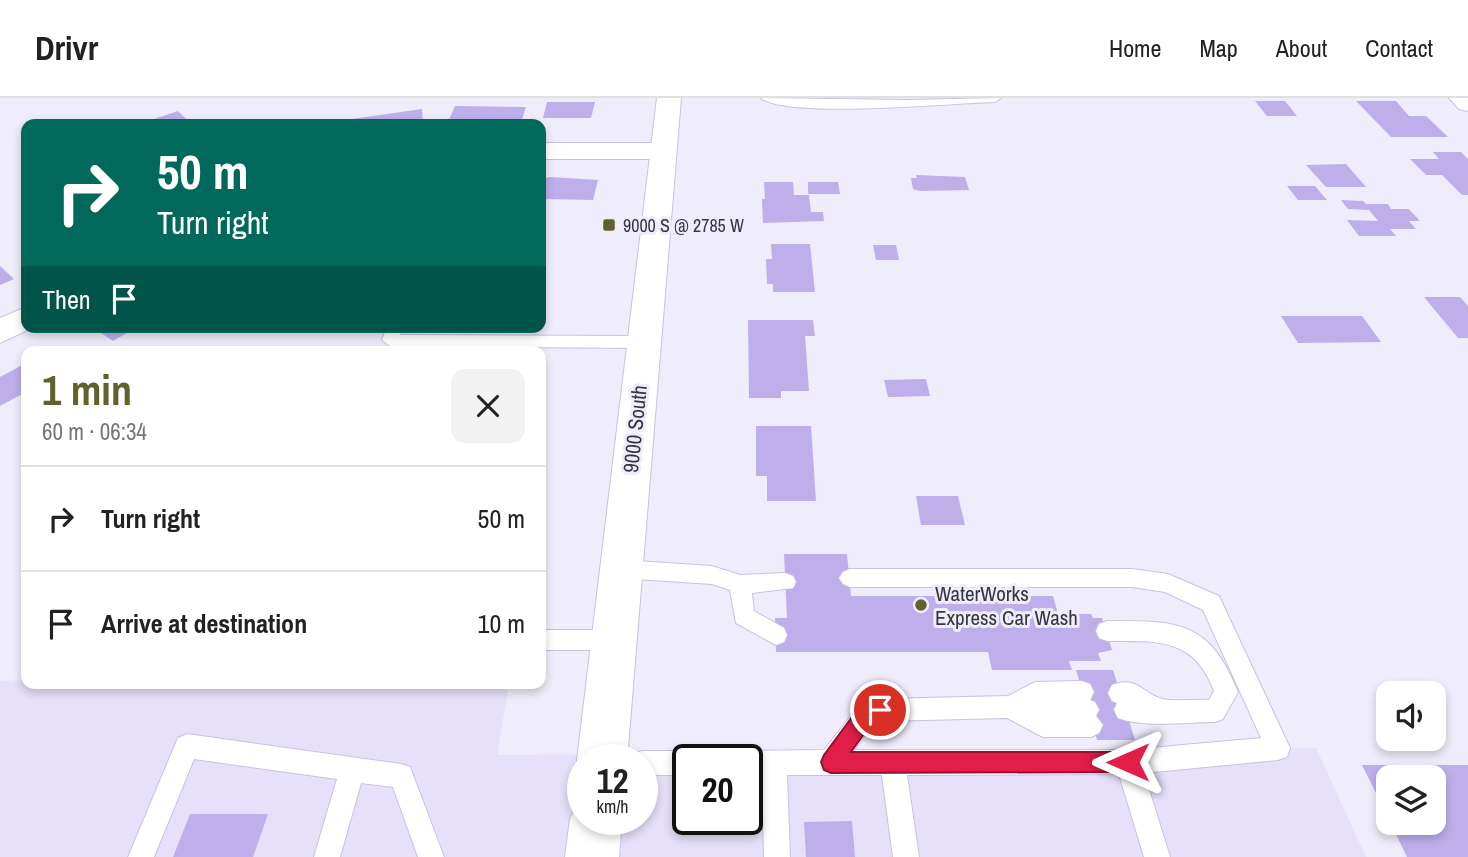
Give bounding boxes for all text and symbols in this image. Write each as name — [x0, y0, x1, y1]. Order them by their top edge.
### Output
text: Drivr — [35, 26, 98, 70]
text: Home — [1109, 32, 1161, 64]
text: Map — [1199, 32, 1238, 64]
text: About — [1276, 32, 1327, 64]
text: Contact — [1365, 32, 1433, 64]
text: 50 m — [157, 138, 249, 204]
icon: right — [42, 147, 133, 238]
text: Turn right — [157, 201, 269, 244]
place label: 9000 S @ 2785 W — [623, 213, 744, 238]
marker: 9000 S @ 2785 W — [601, 217, 617, 233]
icon: arrive — [105, 280, 143, 318]
text: Then — [42, 282, 91, 317]
text: 1 min — [42, 362, 132, 418]
button: close — [451, 369, 525, 443]
street label: 9000 South — [616, 384, 654, 474]
text: 60 m · 06:34 — [42, 416, 147, 447]
icon: right — [42, 500, 80, 538]
text: Turn right — [101, 501, 200, 536]
text: 50 m — [478, 501, 525, 536]
place label: WaterWorks Express Car Wash — [935, 579, 1078, 632]
marker: WaterWorks Express Car Wash — [913, 597, 929, 613]
icon: arrive — [42, 605, 80, 643]
text: Arrive at destination — [101, 606, 307, 641]
text: 10 m — [478, 606, 525, 641]
pin — [850, 680, 910, 740]
map controls — [1376, 681, 1446, 835]
button: sound — [1376, 681, 1446, 751]
icon: arrive — [861, 691, 899, 729]
position arrow — [1091, 725, 1165, 799]
speed limit sign: 20 — [672, 744, 763, 835]
text: 12 — [597, 757, 628, 804]
button: layers — [1376, 765, 1446, 835]
text: km/h — [597, 794, 629, 819]

